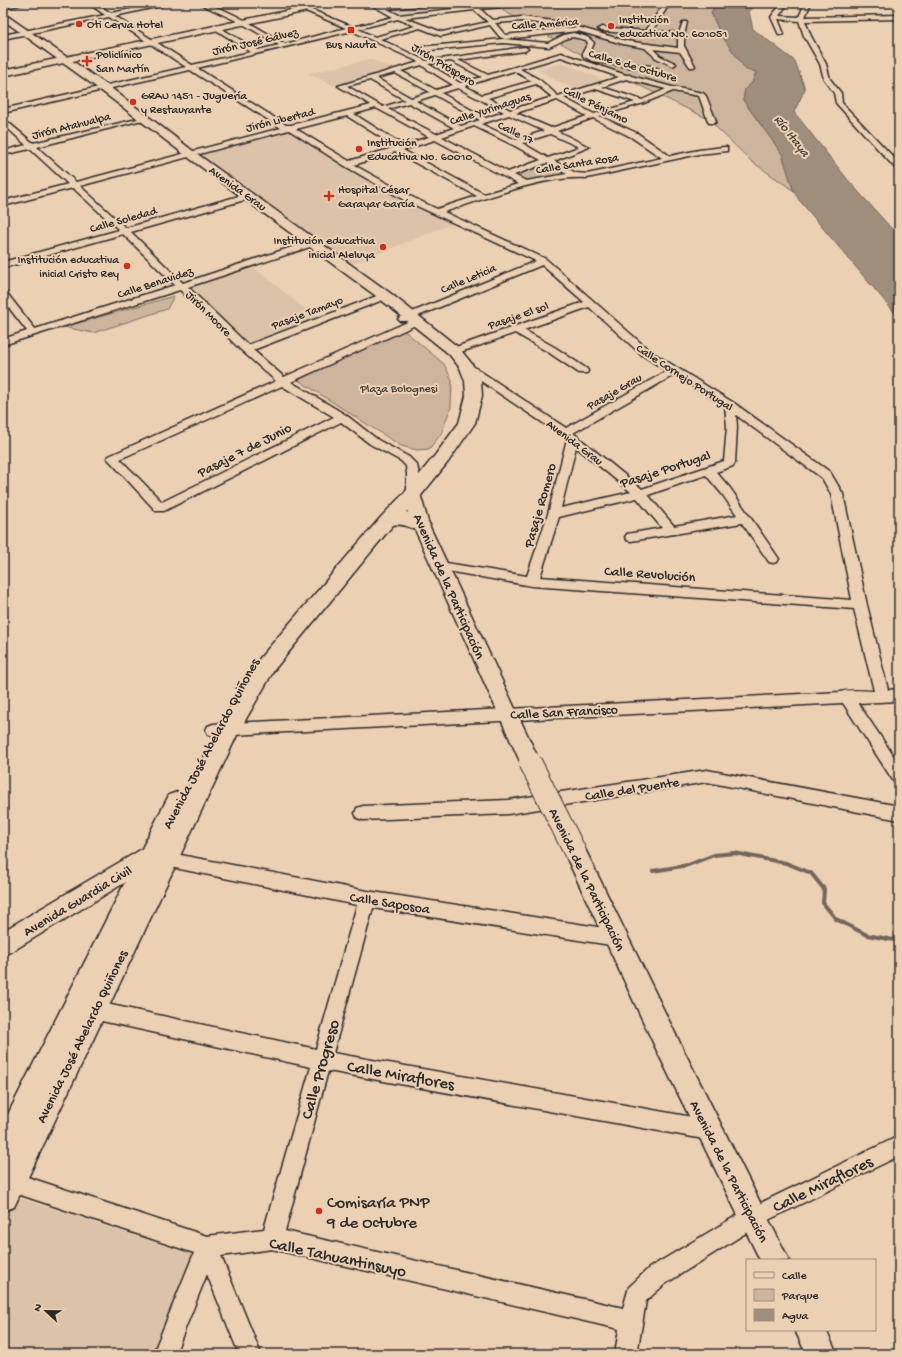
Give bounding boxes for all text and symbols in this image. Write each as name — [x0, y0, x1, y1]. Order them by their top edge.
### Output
place label: Institución educativa No. 601051 — [619, 14, 727, 42]
street label: Calle América — [511, 16, 579, 34]
marker: Oti Cerva Hotel — [74, 19, 84, 29]
place label: Oti Cerva Hotel — [87, 19, 163, 33]
marker: Institución educativa No. 601051 — [606, 21, 616, 31]
marker: Bus Nauta — [346, 25, 356, 35]
street label: Jirón José Gálvez — [211, 26, 300, 60]
place label: Bus Nauta — [325, 39, 377, 53]
street label: Jirón Próspero — [408, 41, 477, 90]
street label: Calle 6 de Octubre — [587, 48, 679, 86]
place label: Policlínico San Martín — [95, 49, 150, 77]
marker: Policlínico San Martín — [81, 55, 93, 67]
street label: Calle Pénjamo — [560, 84, 630, 128]
place label: GRAU 1451 - Juguería y Restaurante — [141, 90, 247, 118]
street label: Calle Yurimaguas — [448, 90, 533, 130]
marker: GRAU 1451 - Juguería y Restaurante — [128, 97, 138, 107]
street label: Jirón Libertad — [245, 105, 317, 136]
street label: Jirón Atahualpa — [31, 110, 113, 143]
water label: Río Itaya — [770, 113, 812, 161]
street label: Calle 17 — [495, 119, 536, 149]
place label: Institución Educativa No. 60010 — [367, 137, 472, 165]
marker: Institución Educativa No. 60010 — [354, 144, 364, 154]
street label: Calle Santa Rosa — [535, 151, 620, 178]
street label: Avenida Grau — [205, 164, 269, 215]
place label: Hospital César Garayar García — [338, 184, 415, 212]
marker: Hospital César Garayar García — [323, 190, 335, 202]
street label: Calle Soledad — [89, 204, 159, 237]
place label: Institución educativa inicial Aleluya — [273, 235, 375, 263]
marker: Institución educativa inicial Aleluya — [378, 242, 388, 252]
place label: Institución educativa inicial Cristo Rey — [17, 254, 119, 282]
marker: Institución educativa inicial Cristo Rey — [122, 261, 132, 271]
street label: Calle Leticia — [439, 262, 499, 298]
street label: Calle Benavidez — [116, 265, 196, 303]
street label: Jirón Moore — [182, 289, 234, 341]
street label: Pasaje Tamayo — [269, 294, 345, 334]
street label: Pasaje El sol — [486, 300, 551, 334]
street label: Calle Cornejo Portugal — [633, 342, 735, 415]
street label: Pasaje Grau — [584, 371, 645, 415]
park label: Plaza Bolognesi — [359, 383, 438, 397]
street label: Avenida Grau — [543, 418, 605, 470]
street label: Pasaje 7 de Junio — [194, 420, 295, 483]
street label: Pasaje Portugal — [617, 448, 713, 493]
street label: Pasaje Romero — [521, 462, 562, 551]
street label: Avenida de la Participación — [408, 512, 488, 662]
street label: Calle Revolución — [604, 564, 696, 587]
street label: Avenida José Abelardo Quiñones — [160, 655, 265, 832]
street label: Calle San Francisco — [510, 702, 618, 725]
street label: Calle del Puente — [584, 775, 681, 806]
street label: Avenida de la Participación — [544, 806, 628, 955]
street label: Avenida Guardia Civil — [21, 863, 136, 941]
street label: Calle Saposoa — [348, 890, 432, 919]
street label: Avenida José Abelardo Quiñones — [34, 947, 133, 1126]
street label: Calle Progreso — [298, 1018, 346, 1122]
street label: Calle Miraflores — [345, 1058, 456, 1096]
street label: Avenida de la Participación — [685, 1098, 771, 1246]
street label: Calle Miraflores — [770, 1153, 877, 1219]
place label: Comisaría PNP 9 de Octubre — [326, 1194, 430, 1234]
marker: Comisaría PNP 9 de Octubre — [314, 1206, 324, 1216]
street label: Calle Tahuantinsuyo — [267, 1235, 408, 1283]
legend — [746, 1259, 876, 1331]
text: Calle — [782, 1270, 807, 1284]
text: Parque — [781, 1290, 819, 1304]
north arrow — [26, 1291, 66, 1331]
text: N — [32, 1302, 45, 1314]
text: Agua — [782, 1310, 809, 1324]

